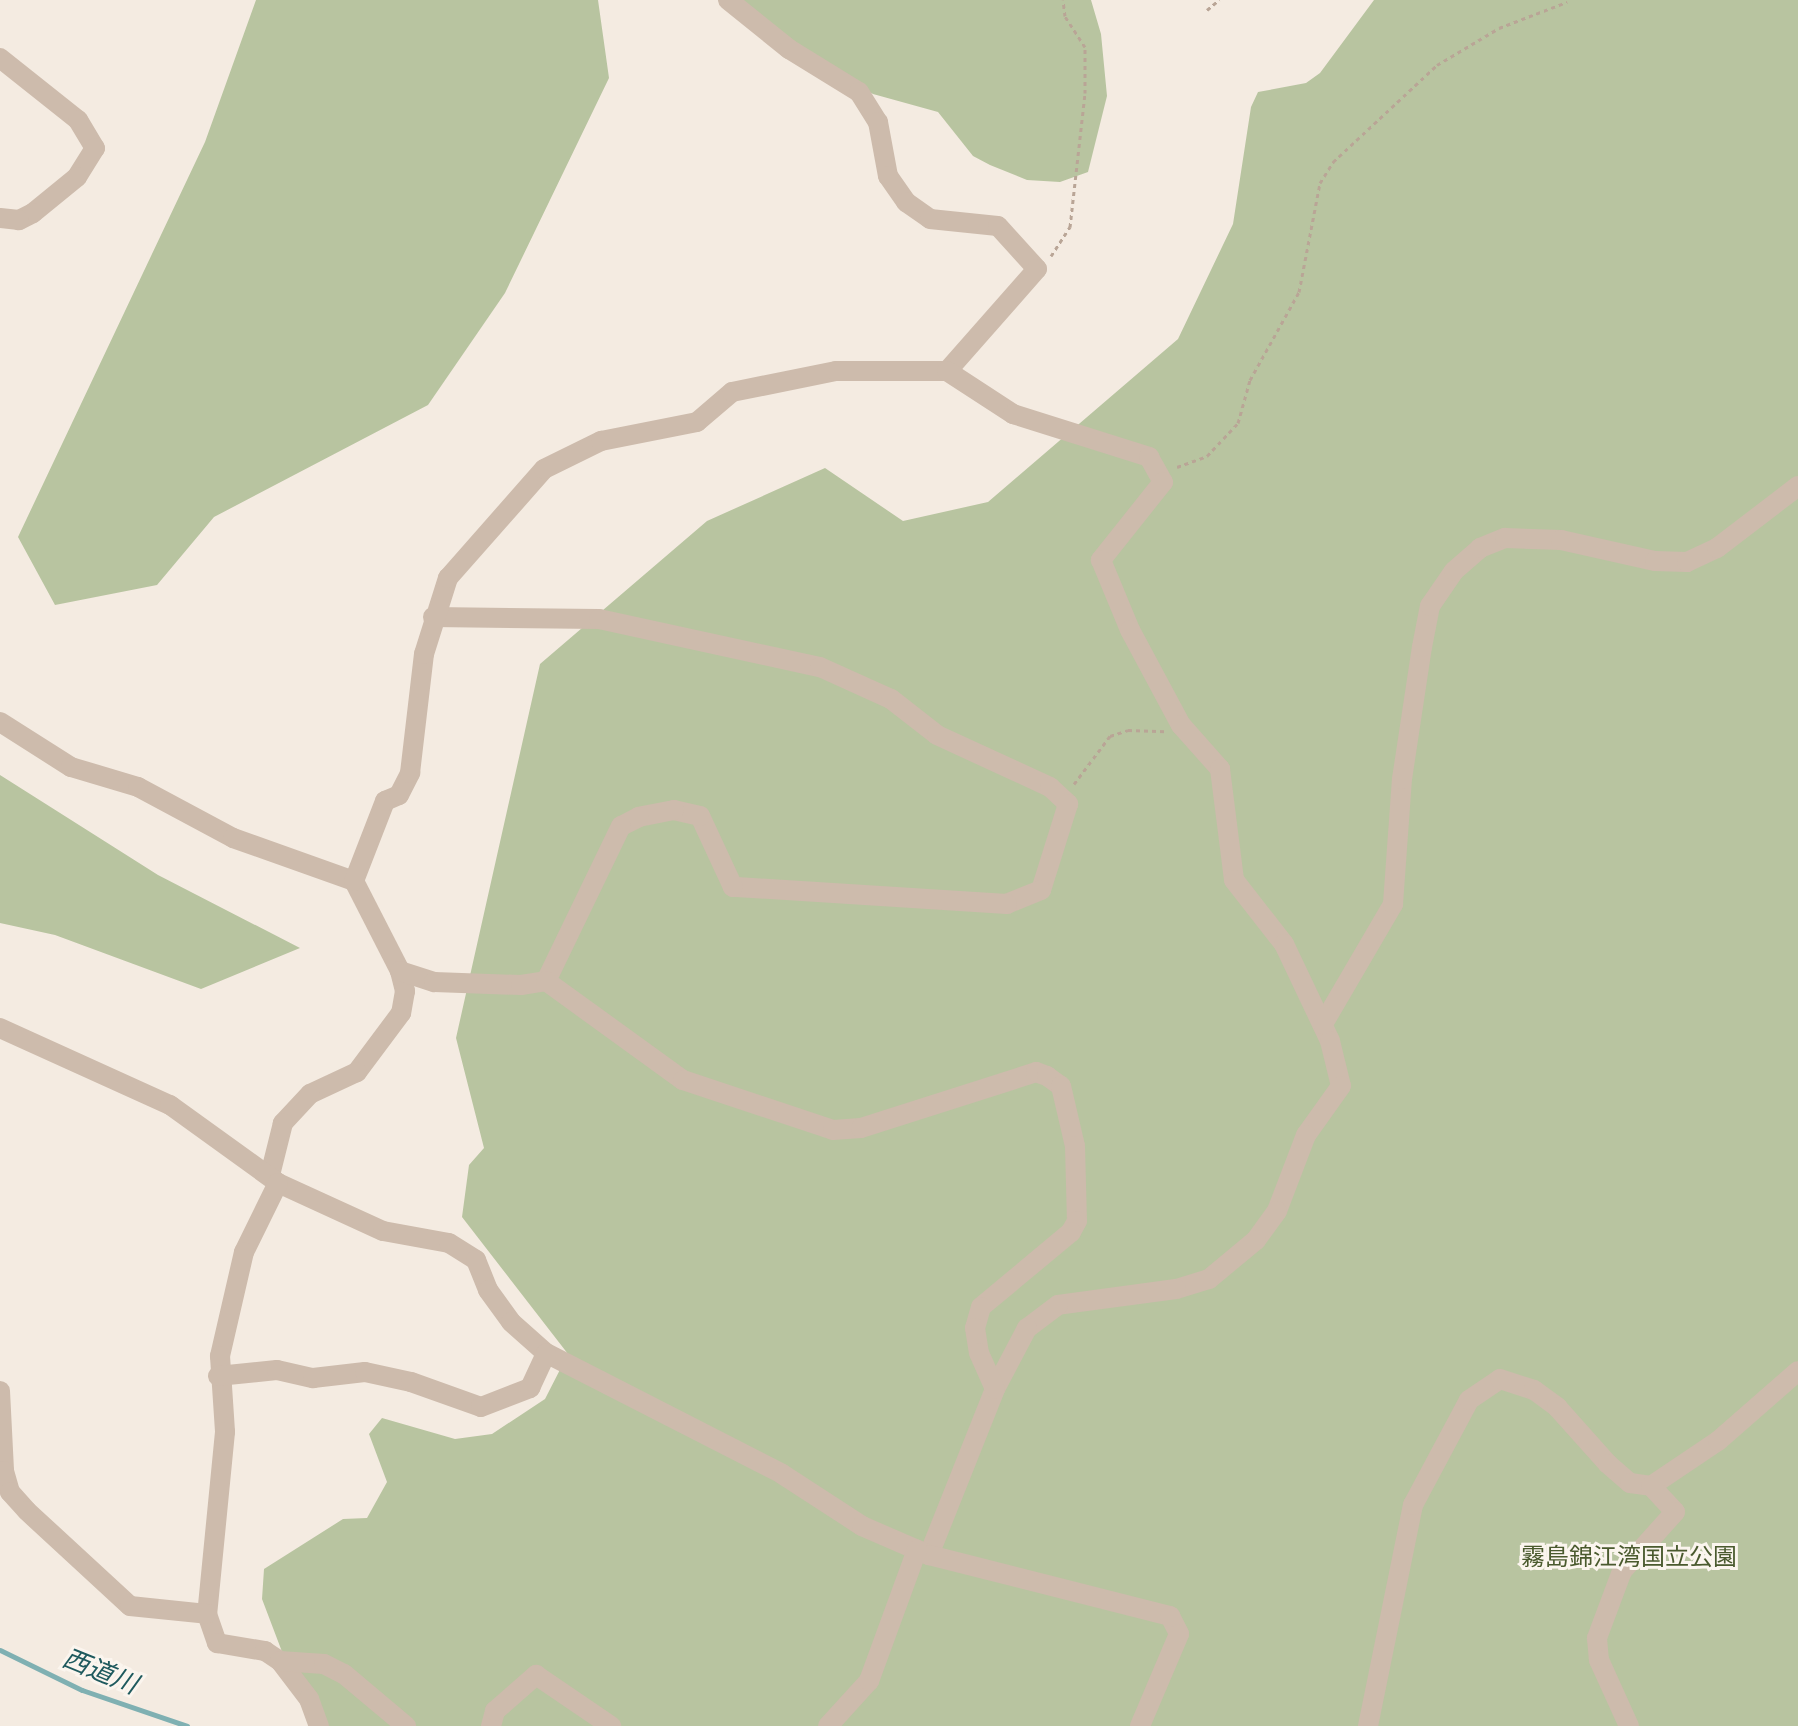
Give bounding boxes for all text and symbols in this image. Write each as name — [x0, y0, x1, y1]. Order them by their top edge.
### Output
park label: 霧島錦江湾国立公園 — [1521, 1543, 1737, 1571]
water label: 西道川 — [58, 1643, 142, 1701]

